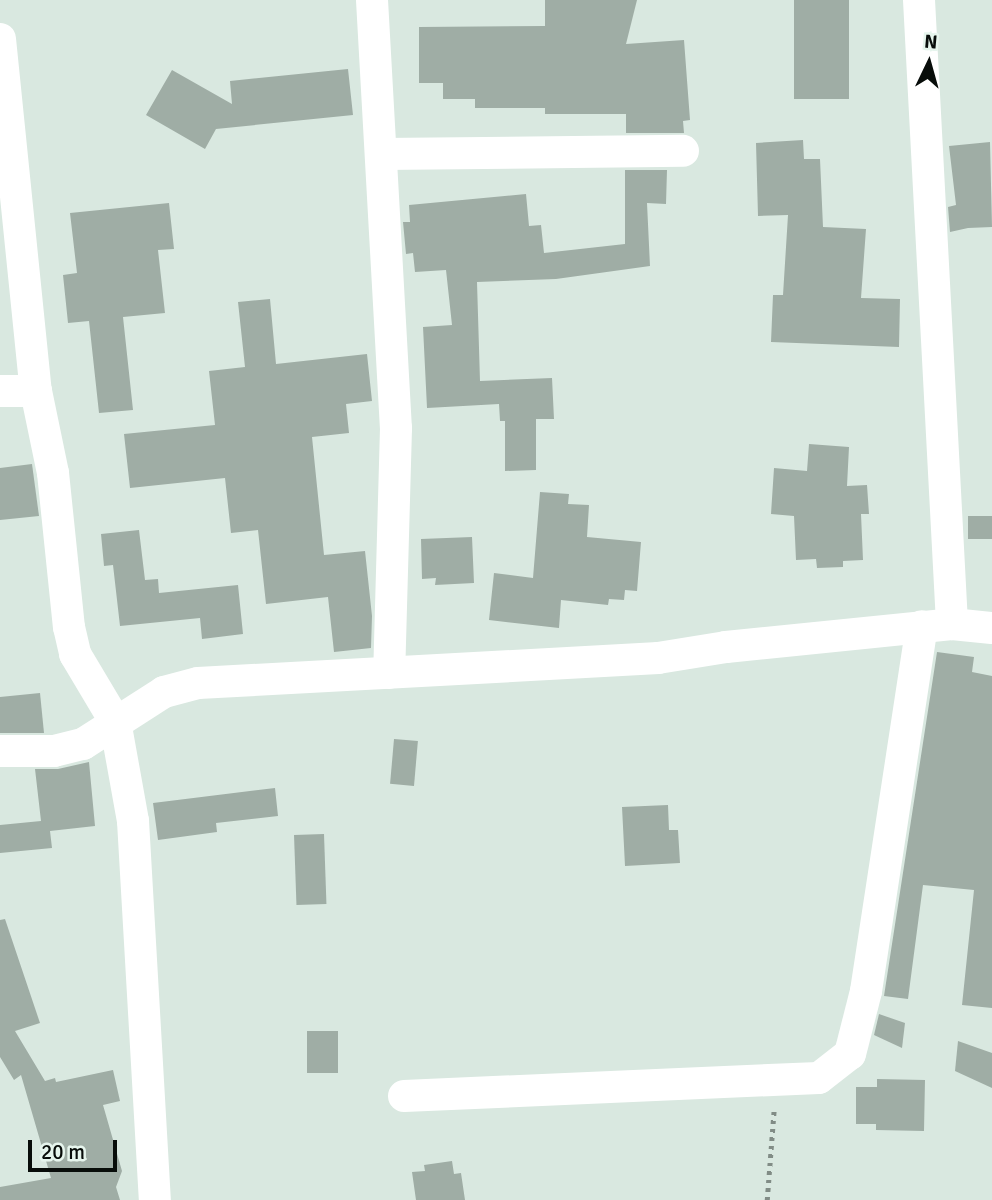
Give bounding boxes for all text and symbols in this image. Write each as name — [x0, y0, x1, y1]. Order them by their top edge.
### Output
north arrow — [894, 28, 964, 98]
text: N — [923, 30, 938, 55]
scale bar — [32, 1126, 121, 1170]
text: 20 m — [41, 1139, 85, 1165]

